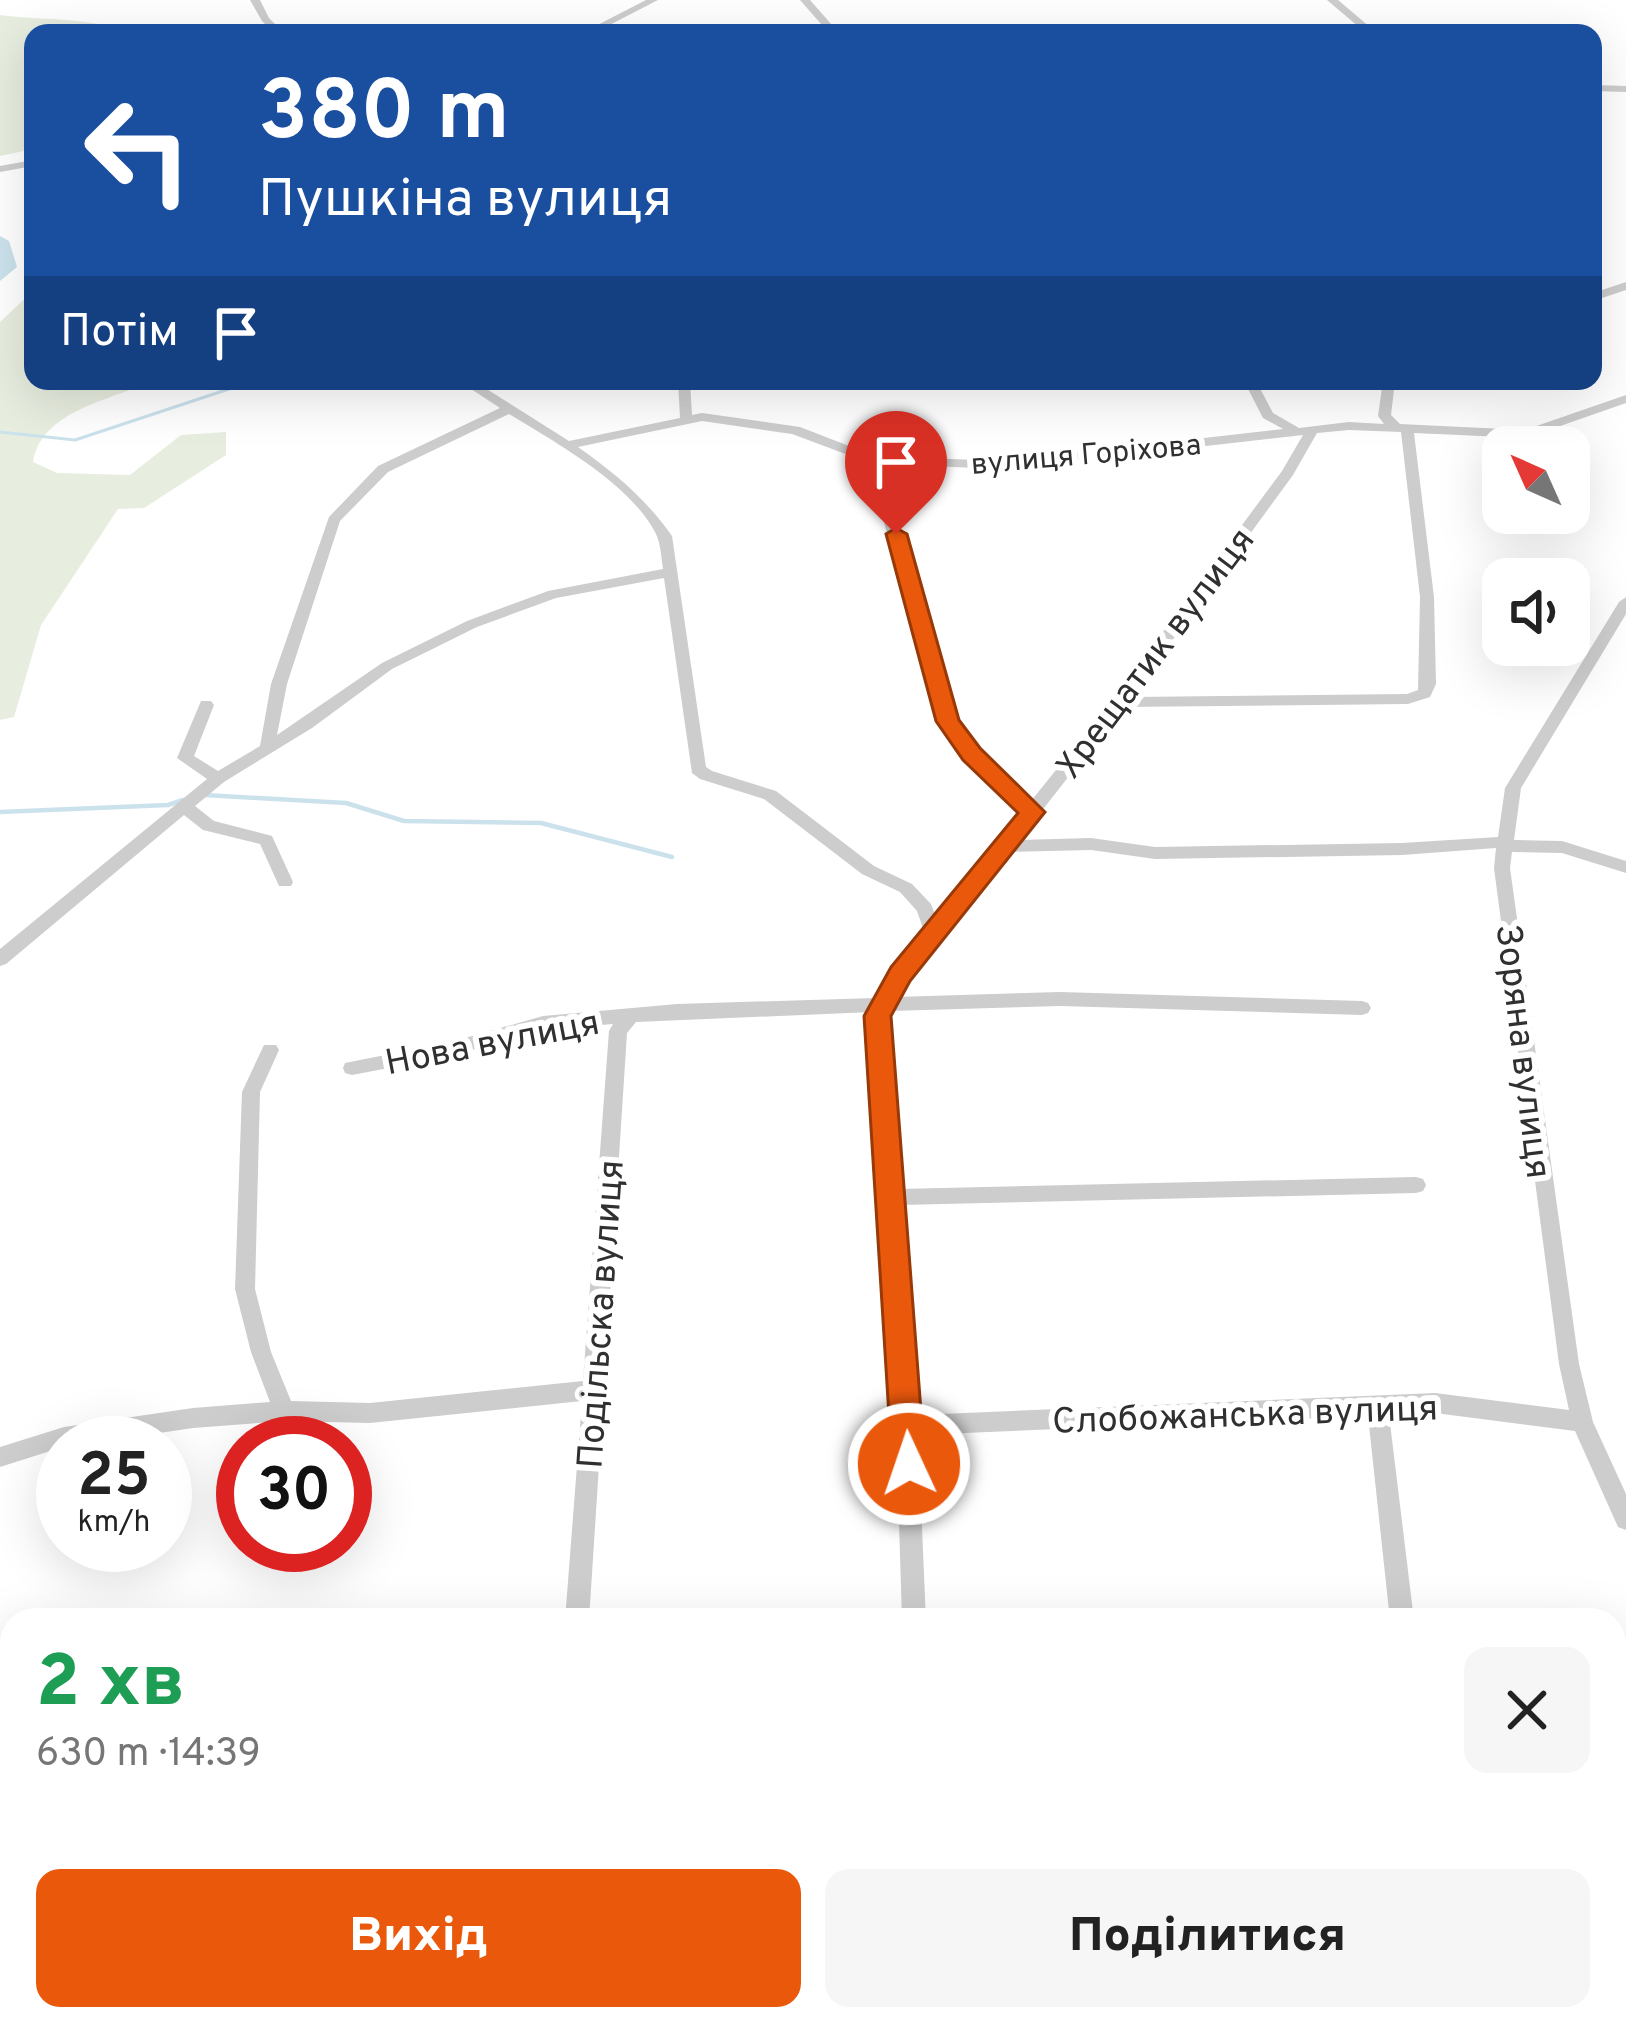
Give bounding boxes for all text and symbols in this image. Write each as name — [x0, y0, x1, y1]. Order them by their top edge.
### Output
text: 380 m — [258, 63, 510, 169]
icon: left — [60, 72, 216, 228]
text: Пушкіна вулиця — [258, 167, 672, 236]
icon: arrive — [203, 300, 269, 366]
text: Потім — [60, 305, 179, 362]
pin — [845, 411, 947, 534]
north arrow — [1482, 426, 1590, 534]
map controls — [1482, 426, 1590, 666]
street label: вулиця Горіхова — [970, 428, 1203, 485]
icon: arrive — [863, 429, 929, 495]
street label: Хрещатик вулиця — [1048, 520, 1267, 789]
button: sound — [1482, 558, 1590, 666]
street label: Зоряна вулиця — [1483, 922, 1559, 1181]
street label: Нова вулиця — [382, 1002, 604, 1088]
street label: Подільска вулиця — [569, 1158, 637, 1470]
street label: Слобожанська вулиця — [1051, 1387, 1439, 1447]
position arrow — [846, 1401, 972, 1527]
speed limit sign: 30 — [216, 1416, 372, 1572]
text: 25 — [77, 1441, 151, 1517]
text: km/h — [78, 1505, 150, 1542]
text: 2 хв — [36, 1640, 185, 1732]
button: close — [1464, 1647, 1590, 1773]
text: 630 m · 14:39 — [36, 1731, 261, 1780]
button: Вихід — [36, 1869, 801, 2007]
button: Поділитися — [825, 1869, 1590, 2007]

